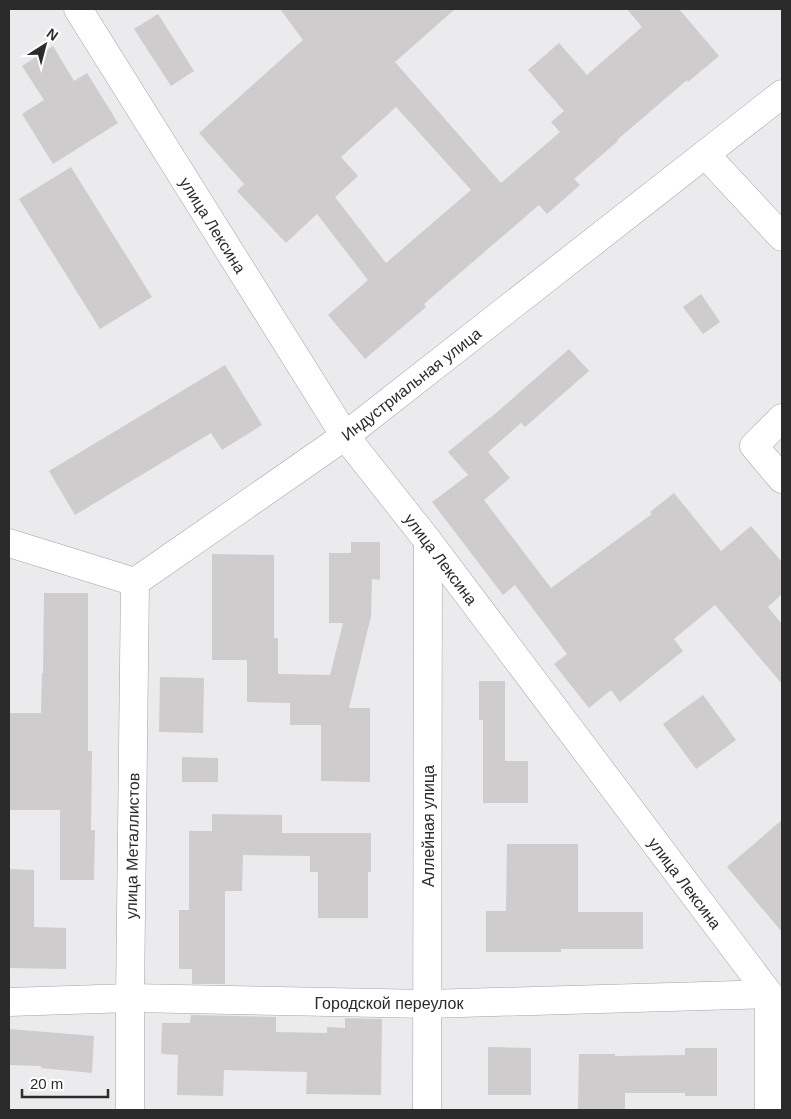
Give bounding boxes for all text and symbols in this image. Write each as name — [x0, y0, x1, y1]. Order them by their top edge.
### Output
north arrow — [20, 20, 70, 70]
text: N — [44, 25, 61, 44]
street label: улица Лексина — [176, 174, 249, 276]
street label: Индустриальная улица — [338, 325, 484, 444]
street label: улица Лексина — [401, 510, 480, 608]
street label: Аллейная улица — [420, 765, 437, 887]
street label: улица Металлистов — [123, 773, 142, 919]
street label: улица Лексина — [645, 834, 724, 932]
street label: Городской переулок — [315, 995, 464, 1012]
scale bar — [22, 1066, 109, 1098]
text: 20 m — [30, 1075, 63, 1092]

